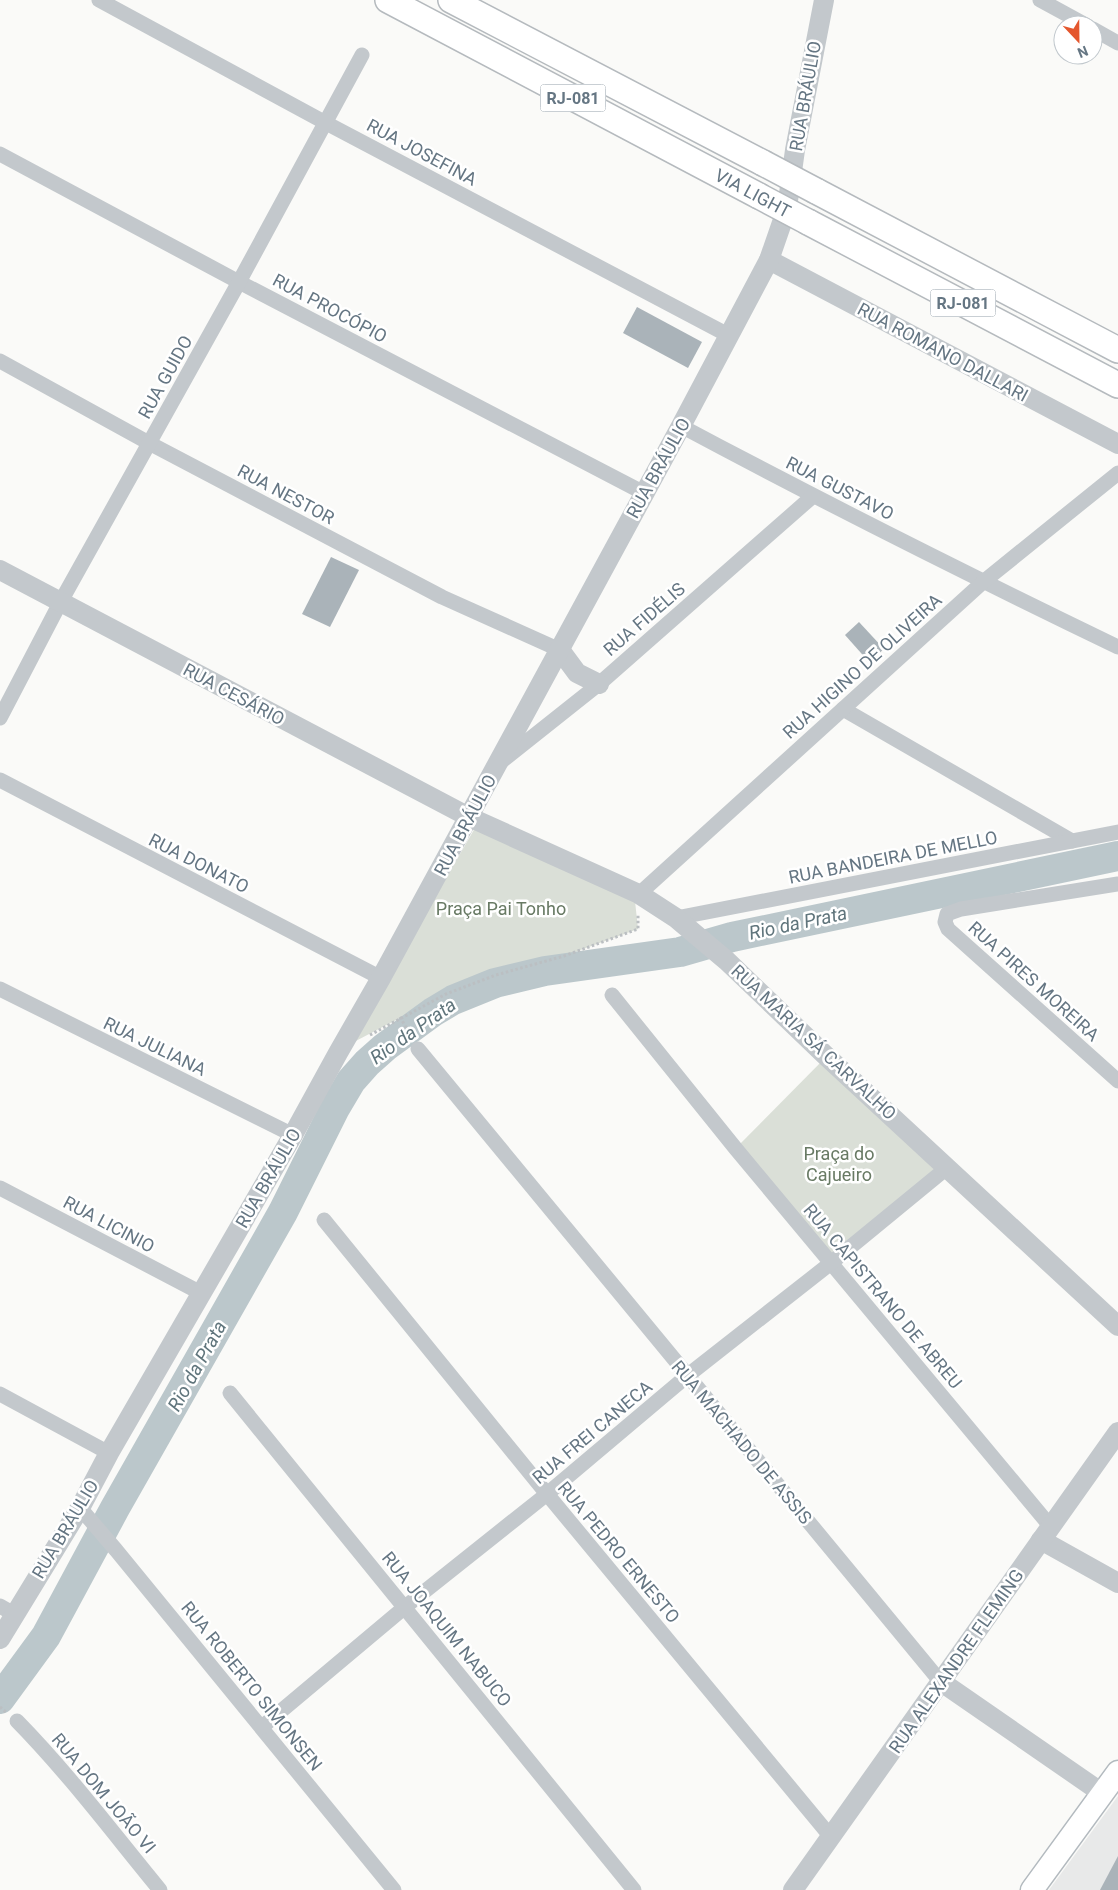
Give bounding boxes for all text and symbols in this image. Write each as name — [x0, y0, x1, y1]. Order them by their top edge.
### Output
north arrow — [1053, 15, 1103, 65]
street label: RUA BRÁULIO — [785, 39, 825, 153]
text: N — [1075, 43, 1090, 61]
road number: RJ-081 — [540, 85, 606, 112]
street label: RUA JOSEFINA — [363, 114, 481, 190]
street label: VIA LIGHT — [711, 164, 795, 222]
street label: RUA PROCÓPIO — [269, 269, 391, 347]
road number: RJ-081 — [930, 290, 996, 316]
street label: RUA ROMANO DALLARI — [854, 298, 1032, 406]
street label: RUA GUIDO — [134, 332, 196, 422]
street label: RUA BRÁULIO — [622, 414, 694, 522]
street label: RUA GUSTAVO — [783, 452, 897, 524]
street label: RUA NESTOR — [234, 460, 338, 528]
street label: RUA FIDÉLIS — [599, 578, 689, 660]
street label: RUA HIGINO DE OLIVEIRA — [778, 589, 946, 743]
street label: RUA CESÁRIO — [180, 659, 288, 729]
street label: RUA BRÁULIO — [430, 771, 500, 879]
street label: RUA BANDEIRA DE MELLO — [787, 826, 999, 888]
street label: RUA DONATO — [145, 829, 253, 897]
park label: Praça Pai Tonho — [436, 898, 566, 919]
water label: Rio da Prata — [747, 901, 849, 945]
street label: RUA PIRES MOREIRA — [964, 917, 1104, 1045]
street label: RUA MARIA SÁ CARVALHO — [727, 960, 901, 1124]
water label: Rio da Prata — [366, 993, 460, 1069]
street label: RUA JULIANA — [100, 1012, 210, 1080]
street label: RUA BRÁULIO — [231, 1125, 305, 1231]
park label: Praça do Cajueiro — [804, 1143, 875, 1185]
street label: RUA LICINIO — [60, 1191, 158, 1257]
street label: RUA CAPISTRANO DE ABREU — [799, 1199, 967, 1393]
water label: Rio da Prata — [163, 1317, 231, 1415]
street label: RUA MACHADO DE ASSIS — [668, 1356, 817, 1528]
street label: RUA FREI CANECA — [528, 1376, 656, 1488]
street label: RUA BRÁULIO — [27, 1476, 103, 1582]
street label: RUA PEDRO ERNESTO — [554, 1477, 684, 1627]
street label: RUA JOAQUIM NABUCO — [378, 1547, 516, 1711]
street label: RUA ALEXANDRE FLEMING — [884, 1565, 1028, 1757]
street label: RUA ROBERTO SIMONSEN — [177, 1597, 327, 1775]
street label: RUA DOM JOÃO VI — [48, 1729, 160, 1857]

